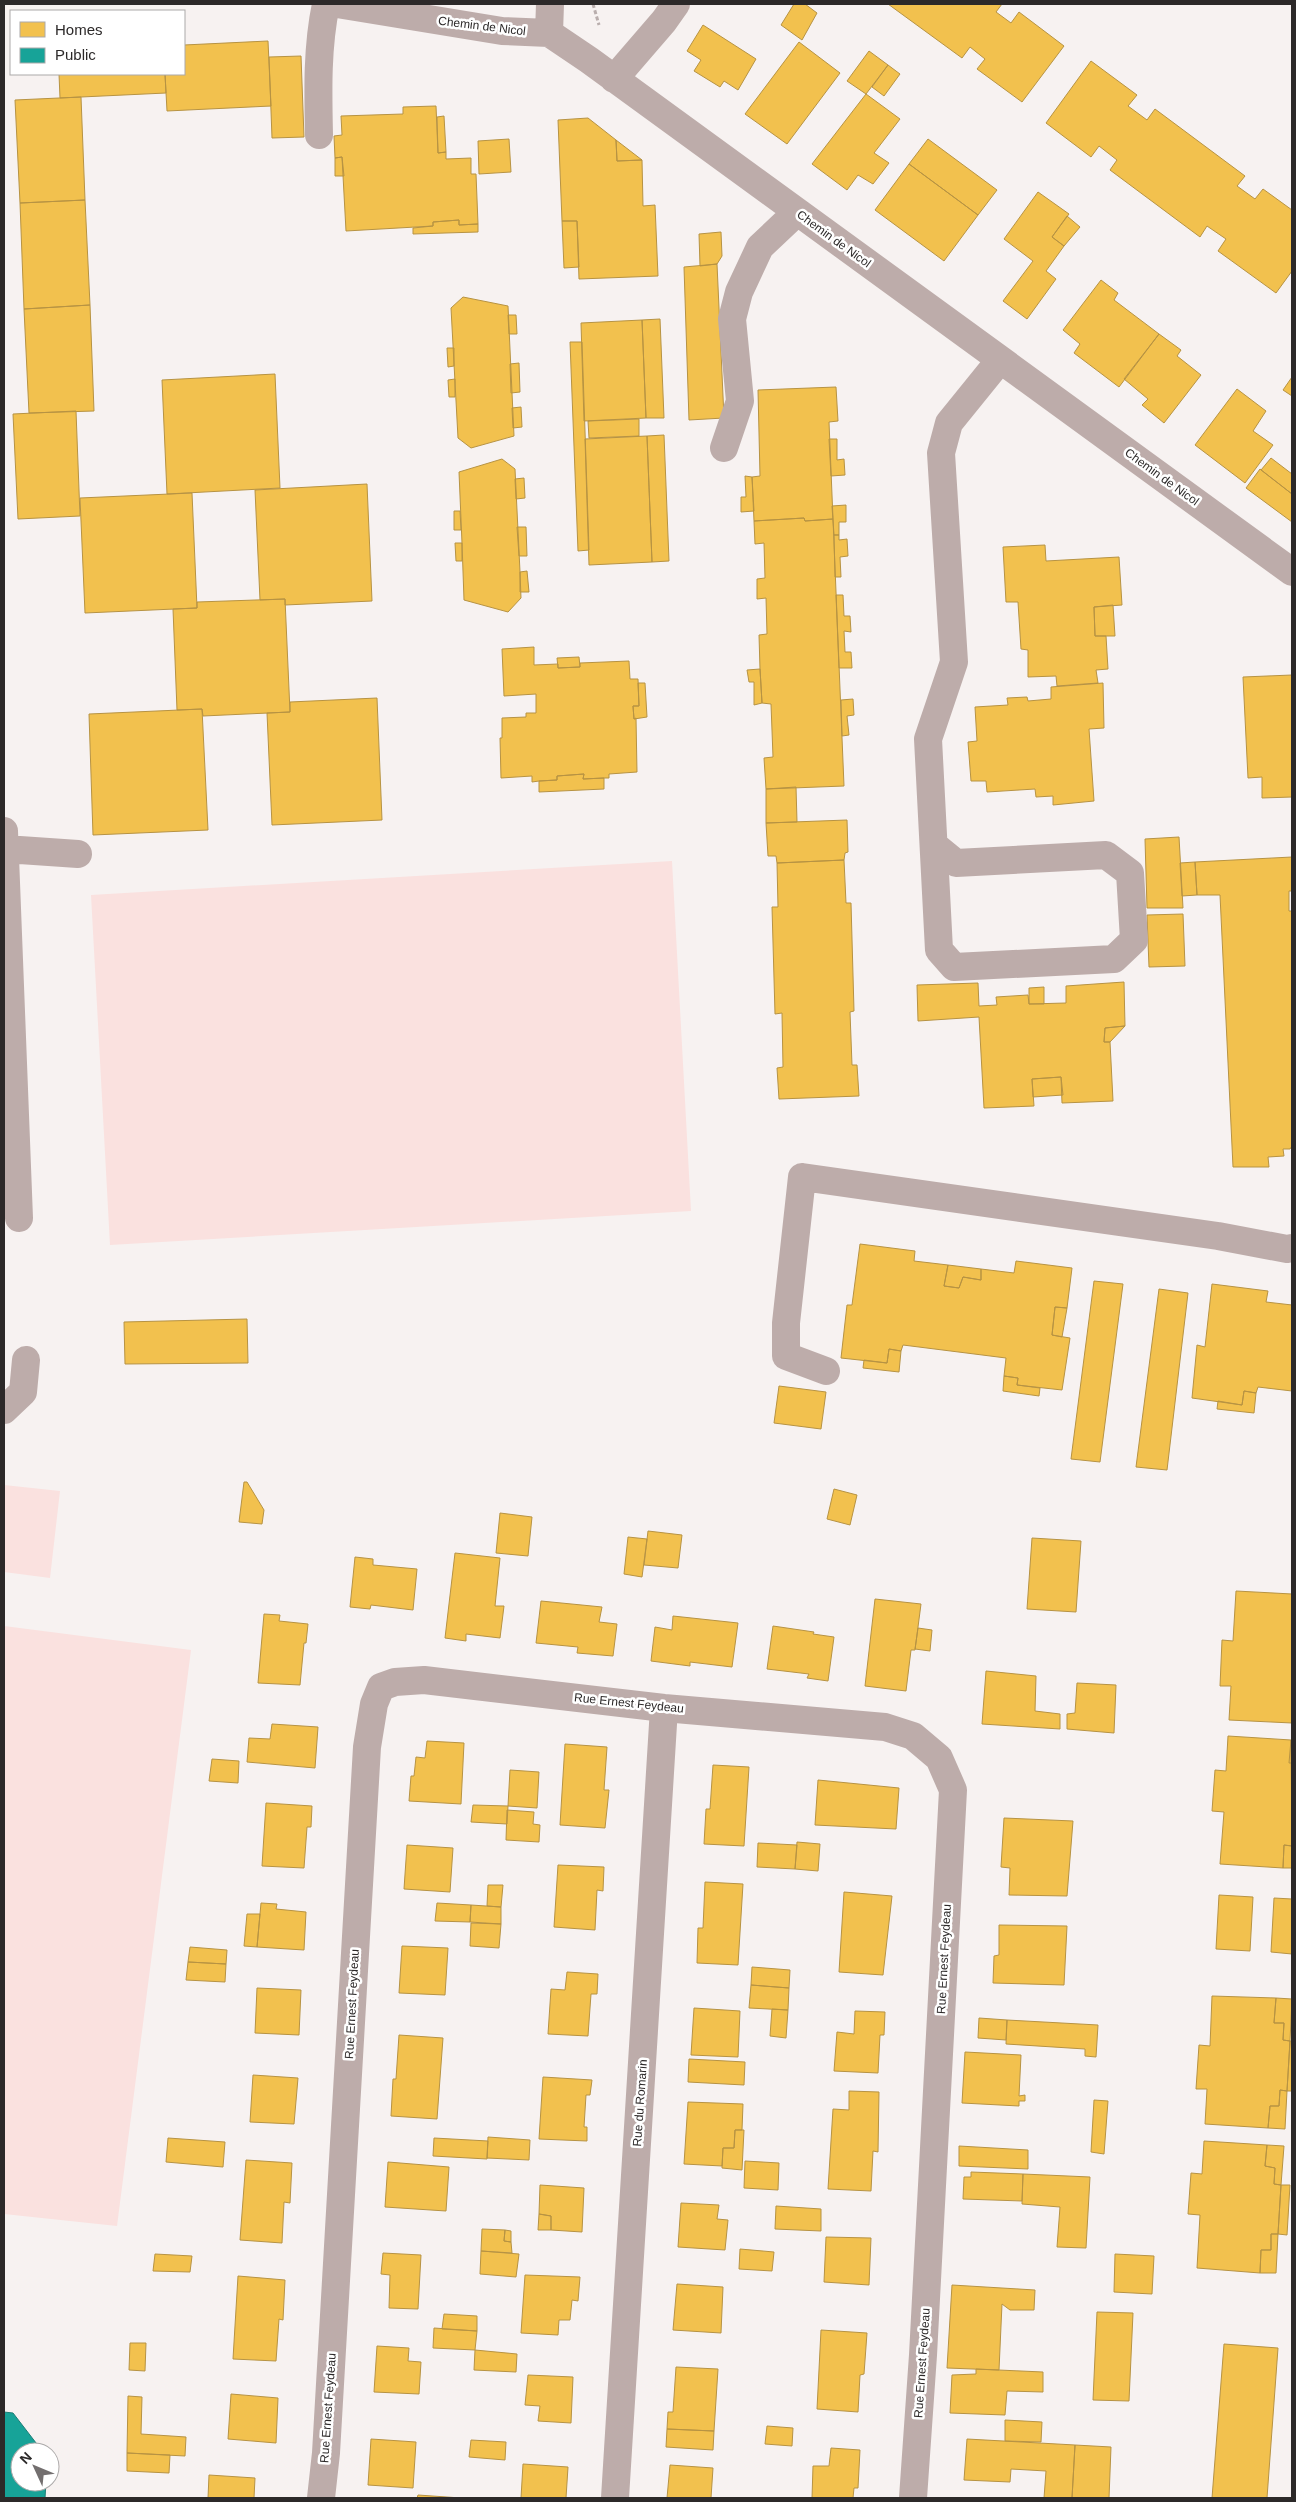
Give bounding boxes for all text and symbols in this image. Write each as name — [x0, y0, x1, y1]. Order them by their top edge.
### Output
legend — [10, 10, 185, 75]
street label: Chemin de Nicol — [437, 14, 527, 38]
text: Homes — [55, 21, 103, 38]
text: Public — [55, 46, 96, 63]
street label: Chemin de Nicol — [794, 207, 874, 271]
street label: Chemin de Nicol — [1122, 445, 1202, 509]
street label: Rue Ernest Feydeau — [574, 1690, 684, 1716]
street label: Rue Ernest Feydeau — [934, 1904, 954, 2014]
street label: Rue Ernest Feydeau — [342, 1949, 362, 2059]
street label: Rue du Romarin — [630, 2059, 650, 2147]
street label: Rue Ernest Feydeau — [911, 2308, 933, 2418]
street label: Rue Ernest Feydeau — [317, 2353, 339, 2463]
north arrow — [10, 2442, 60, 2492]
text: N — [16, 2449, 35, 2467]

